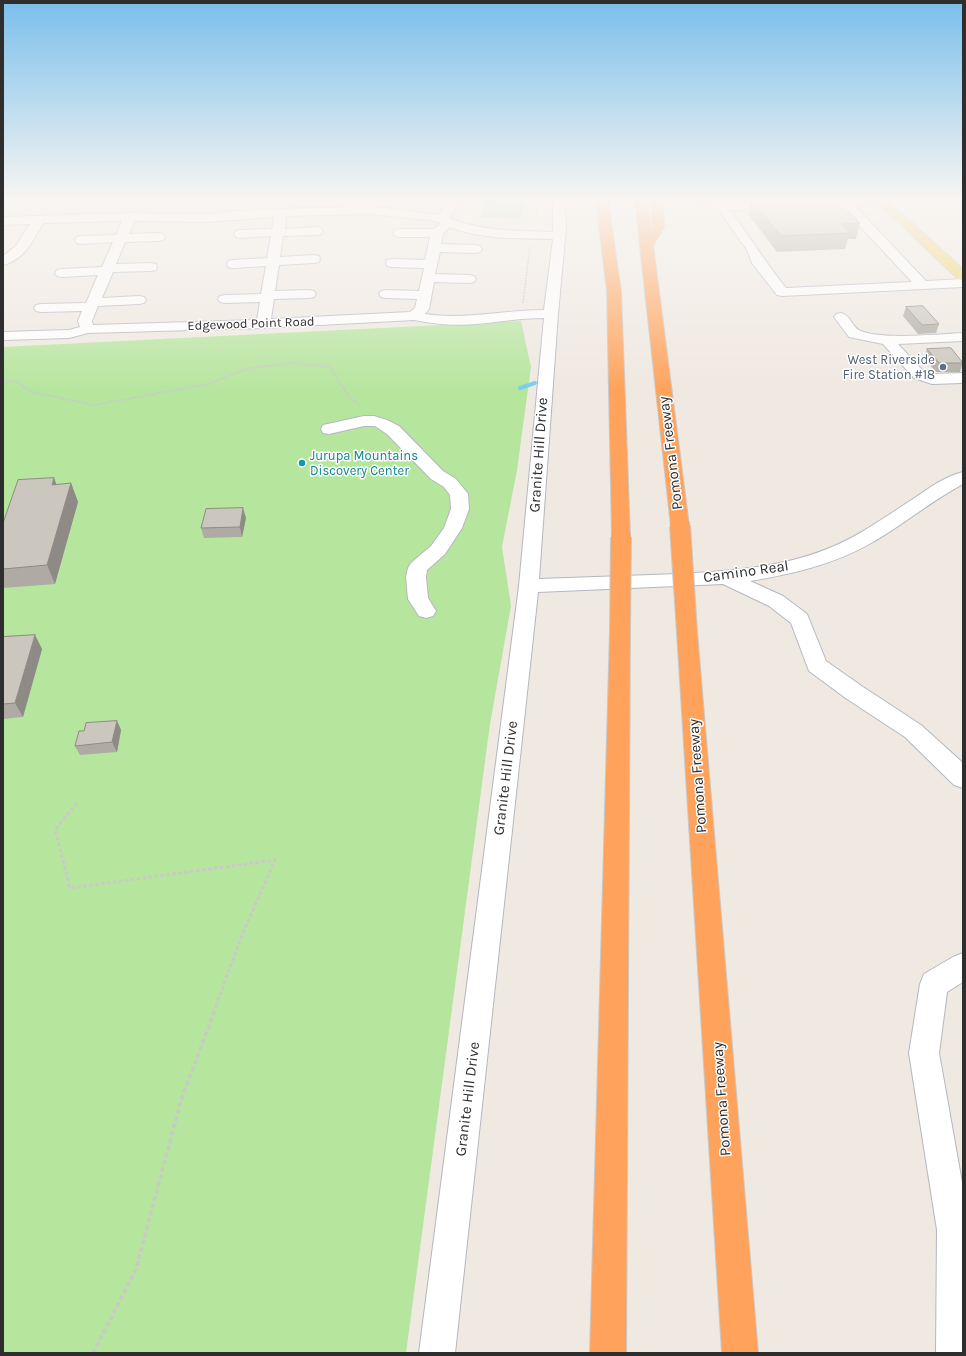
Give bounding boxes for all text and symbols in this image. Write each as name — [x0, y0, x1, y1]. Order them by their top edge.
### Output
street label: Edgewood Point Road — [187, 314, 315, 334]
place label: West Riverside Fire Station #18 — [843, 352, 935, 383]
marker: West Riverside Fire Station #18 — [938, 362, 948, 372]
street label: Pomona Freeway — [655, 395, 687, 511]
street label: Granite Hill Drive — [526, 397, 552, 513]
place label: Jurupa Mountains Discovery Center — [310, 448, 418, 479]
marker: Jurupa Mountains Discovery Center — [297, 458, 307, 468]
street label: Camino Real — [702, 557, 790, 587]
street label: Pomona Freeway — [685, 718, 711, 834]
street label: Granite Hill Drive — [490, 720, 522, 836]
street label: Granite Hill Drive — [452, 1041, 484, 1157]
street label: Pomona Freeway — [709, 1041, 735, 1157]

